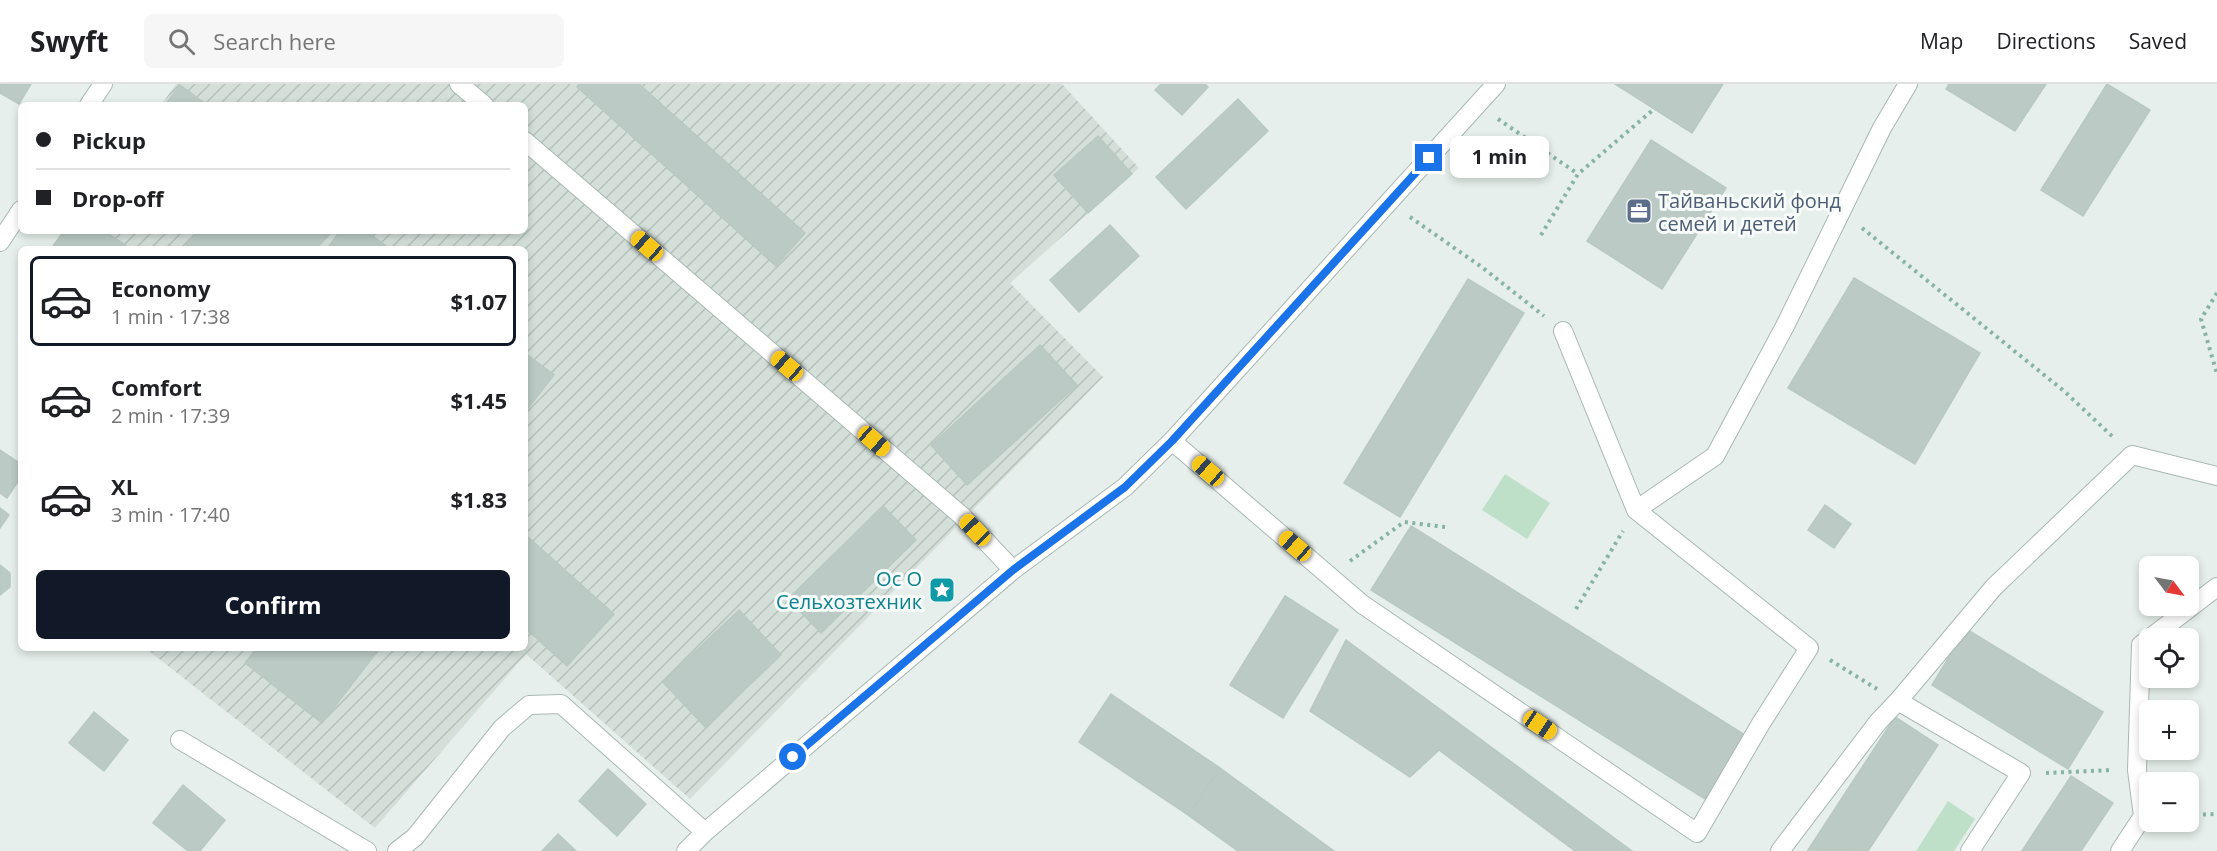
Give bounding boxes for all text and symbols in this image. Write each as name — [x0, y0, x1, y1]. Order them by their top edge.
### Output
search box — [144, 14, 564, 68]
text: Swyft — [30, 22, 108, 60]
icon: search — [165, 25, 198, 58]
text: Search here — [213, 26, 336, 56]
text: Map — [1920, 27, 1963, 55]
text: Directions — [1996, 27, 2096, 55]
text: Saved — [2129, 27, 2187, 55]
text: Pickup — [72, 125, 146, 155]
callout: 1 min — [1450, 137, 1549, 179]
text: 1 min — [1472, 143, 1527, 170]
route end — [1415, 144, 1442, 171]
text: Drop-off — [72, 183, 164, 213]
place label: Тайваньский фонд семей и детей — [1658, 187, 1841, 237]
office icon: Тайваньский фонд семей и детей — [1624, 196, 1654, 226]
car — [628, 227, 666, 265]
text: Economy — [111, 273, 210, 303]
icon: car — [39, 274, 93, 328]
text: $1.07 — [450, 286, 507, 316]
text: 1 min · 17:38 — [111, 303, 230, 330]
car — [768, 347, 806, 385]
text: Comfort — [111, 372, 202, 402]
icon: car — [39, 373, 93, 427]
text: $1.45 — [450, 385, 507, 415]
text: 2 min · 17:39 — [111, 402, 230, 429]
car — [855, 422, 893, 460]
car — [1189, 452, 1227, 490]
text: XL — [111, 471, 138, 501]
icon: car — [39, 472, 93, 526]
text: $1.83 — [450, 484, 507, 514]
text: 3 min · 17:40 — [111, 501, 230, 528]
car — [956, 511, 994, 549]
car — [1276, 527, 1314, 565]
north arrow — [2139, 556, 2199, 616]
map controls — [2139, 556, 2199, 832]
place label: Ос О Сельхозтехник — [776, 565, 923, 615]
button: Confirm — [36, 570, 510, 639]
place icon: Ос О Сельхозтехник — [927, 575, 957, 605]
button: locate — [2139, 628, 2199, 688]
button: + — [2139, 700, 2199, 760]
car — [1520, 707, 1560, 743]
route start — [779, 743, 806, 770]
button: − — [2139, 772, 2199, 832]

